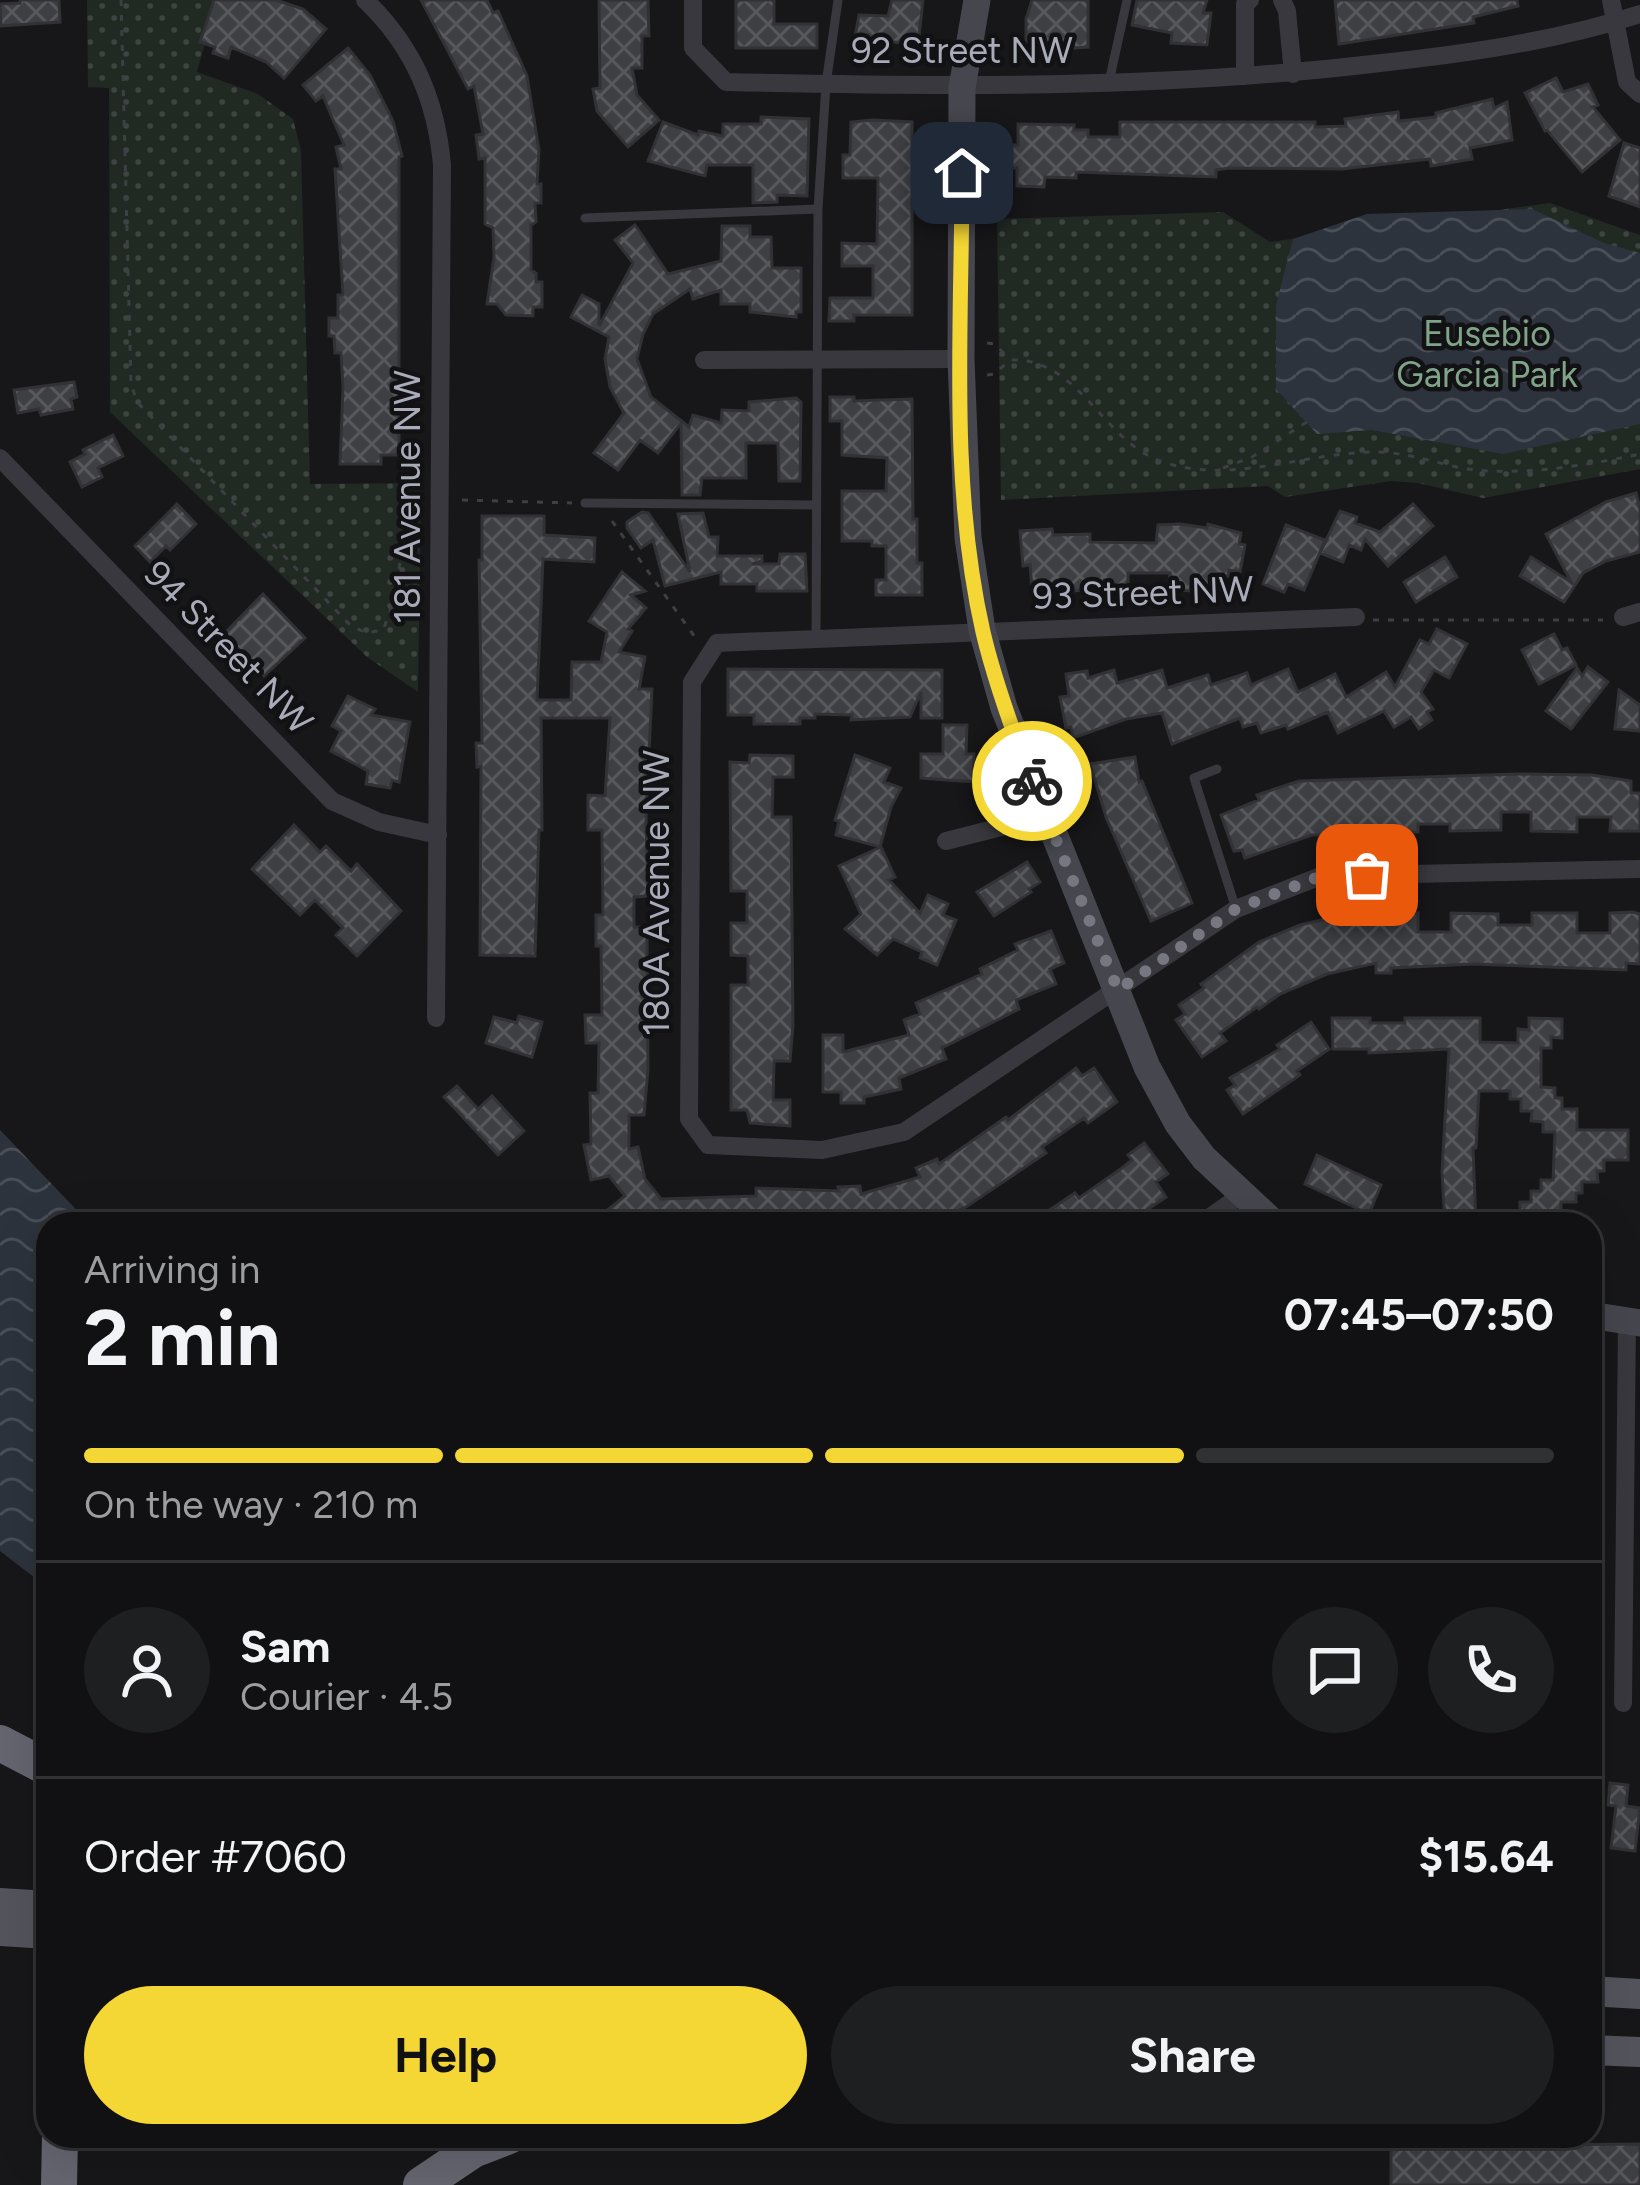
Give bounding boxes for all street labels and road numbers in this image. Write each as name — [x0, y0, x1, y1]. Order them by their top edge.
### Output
street label: 92 Street NW — [851, 29, 1073, 72]
street label: 181 Avenue NW — [386, 370, 429, 624]
street label: 94 Street NW — [135, 552, 322, 743]
street label: 93 Street NW — [1032, 567, 1255, 618]
street label: 180A Avenue NW — [635, 749, 678, 1036]

